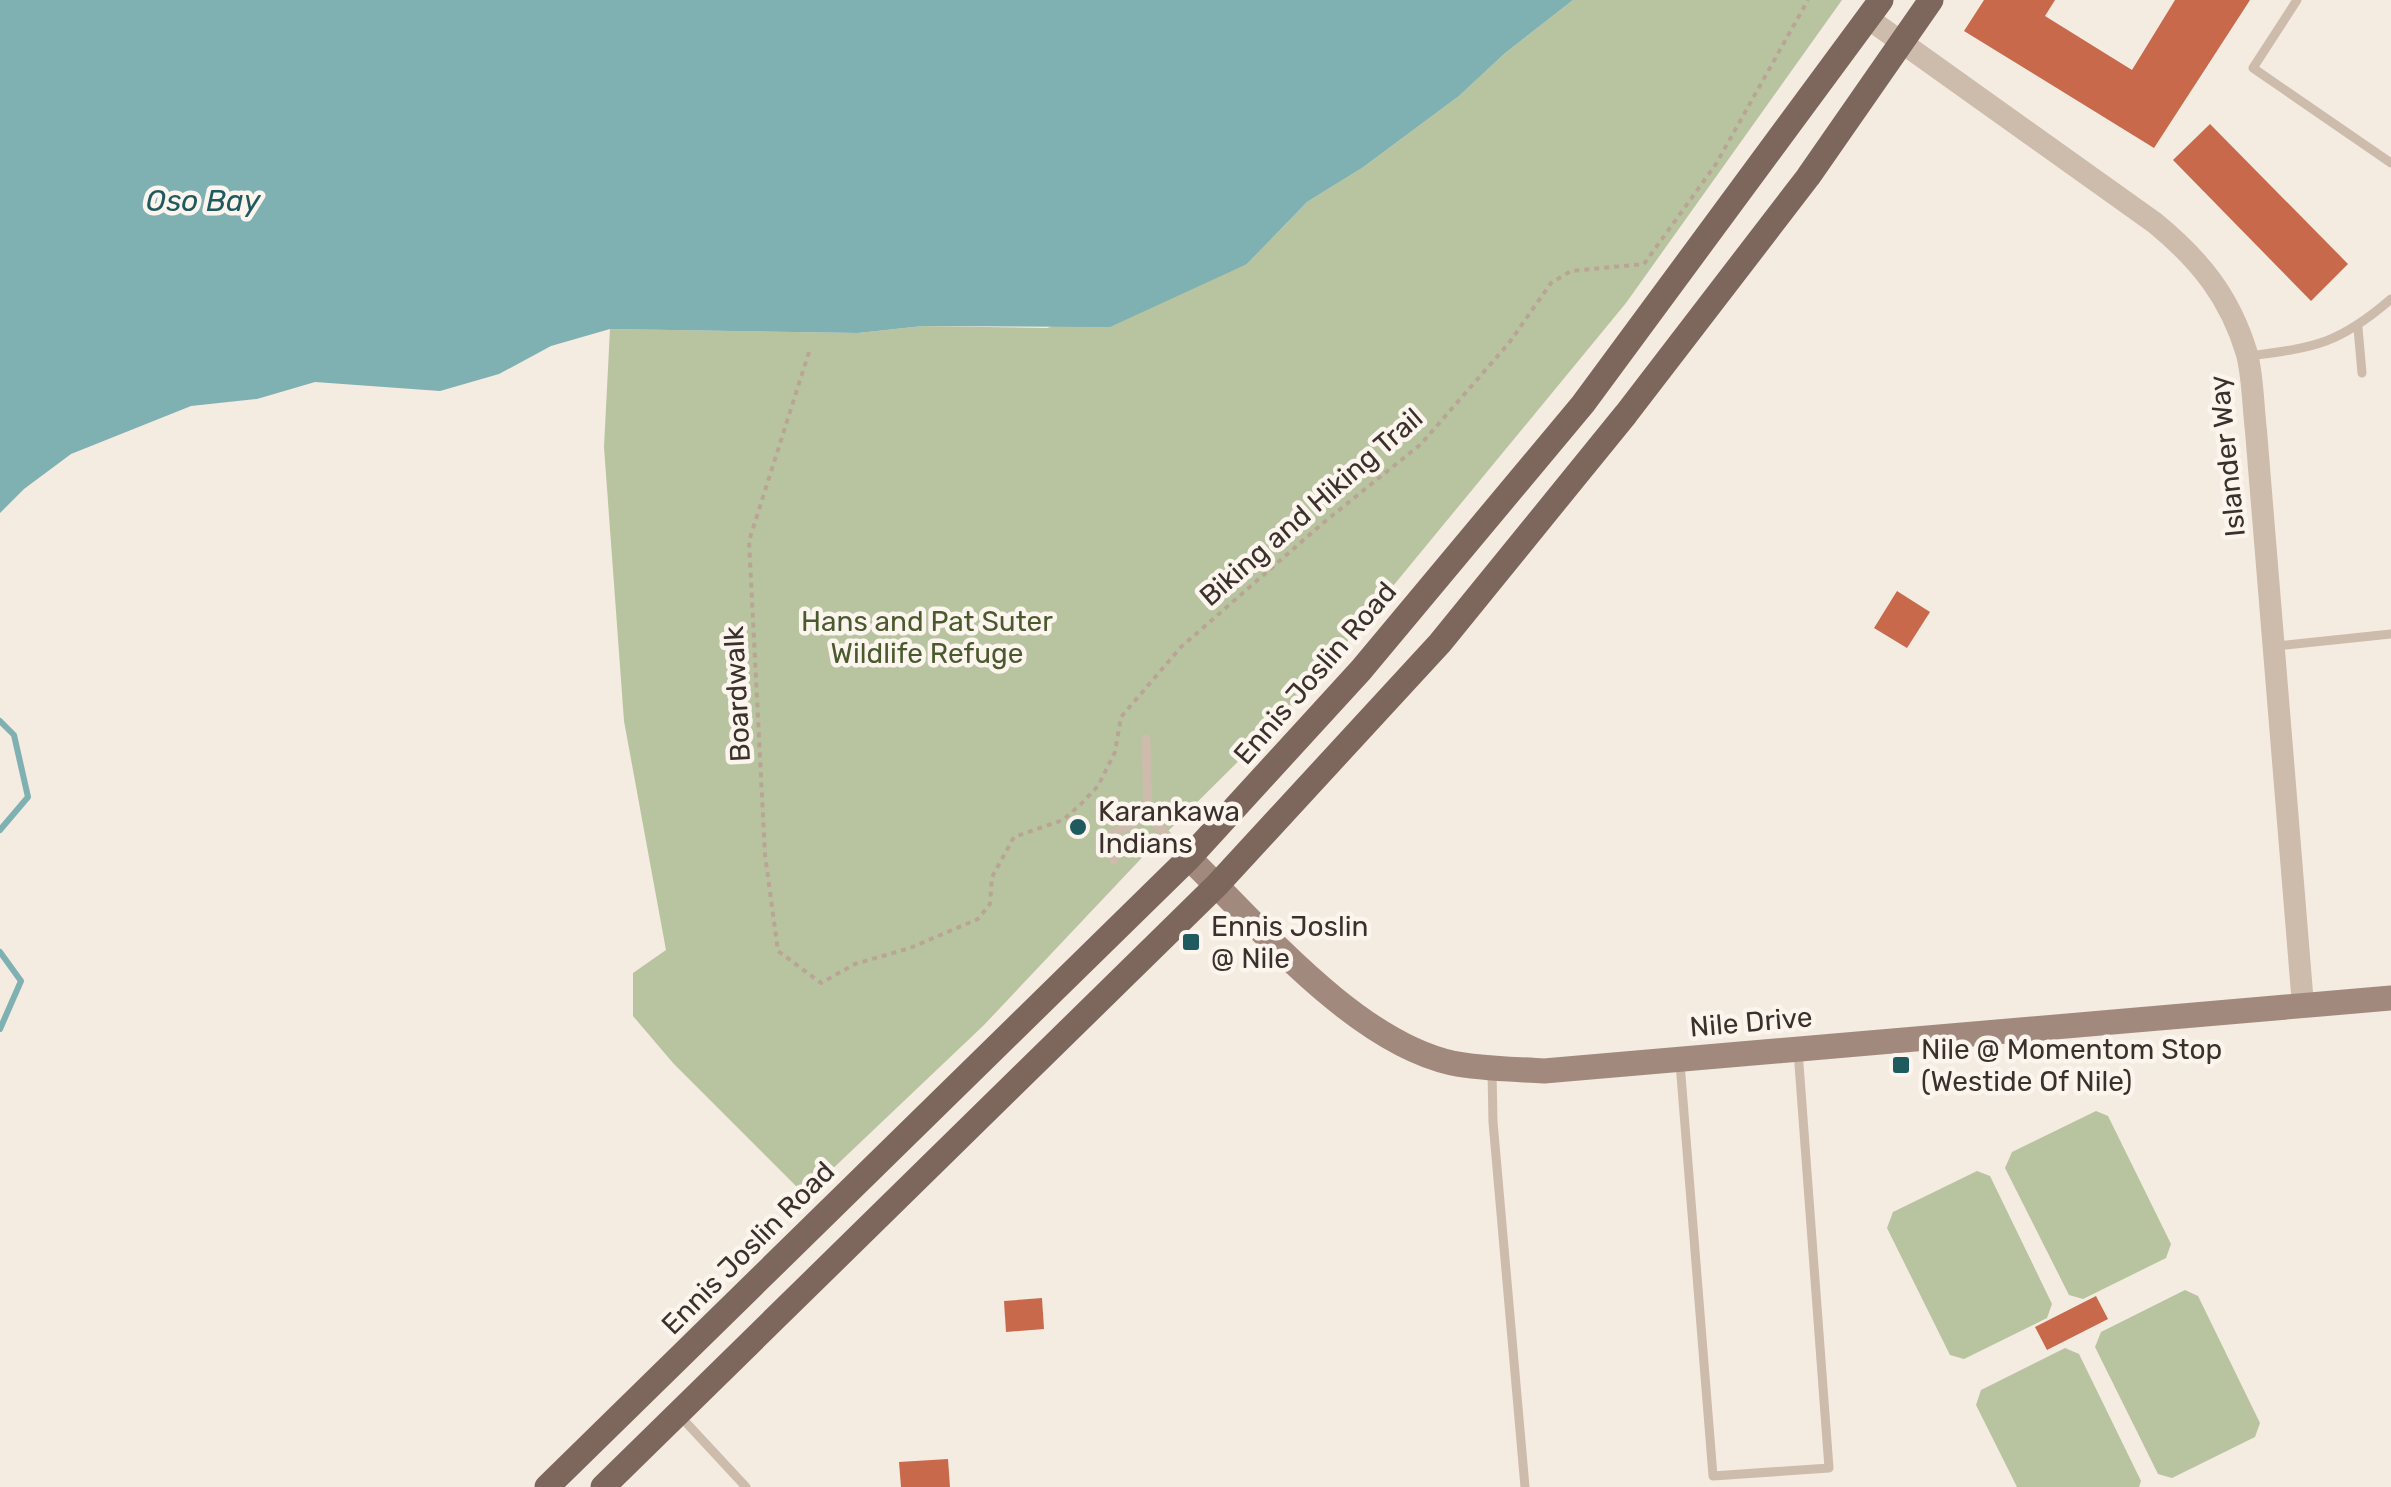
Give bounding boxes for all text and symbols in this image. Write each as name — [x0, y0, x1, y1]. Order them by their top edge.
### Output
water label: Oso Bay — [146, 183, 262, 219]
street label: Islander Way — [2202, 374, 2252, 538]
street label: Biking and Hiking Trail — [1193, 401, 1429, 613]
street label: Ennis Joslin Road — [1227, 575, 1403, 771]
park label: Hans and Pat Suter Wildlife Refuge — [801, 605, 1053, 670]
street label: Boardwalk — [717, 625, 757, 763]
place label: Karankawa Indians — [1098, 795, 1240, 860]
marker: Karankawa Indians — [1067, 816, 1089, 838]
place label: Ennis Joslin @ Nile — [1211, 910, 1368, 975]
marker: Ennis Joslin @ Nile — [1180, 931, 1202, 953]
street label: Nile Drive — [1688, 1000, 1814, 1044]
place label: Nile @ Momentom Stop (Westide Of Nile) — [1921, 1033, 2222, 1098]
marker: Nile @ Momentom Stop (Westide Of Nile) — [1890, 1054, 1912, 1076]
street label: Ennis Joslin Road — [655, 1155, 841, 1341]

